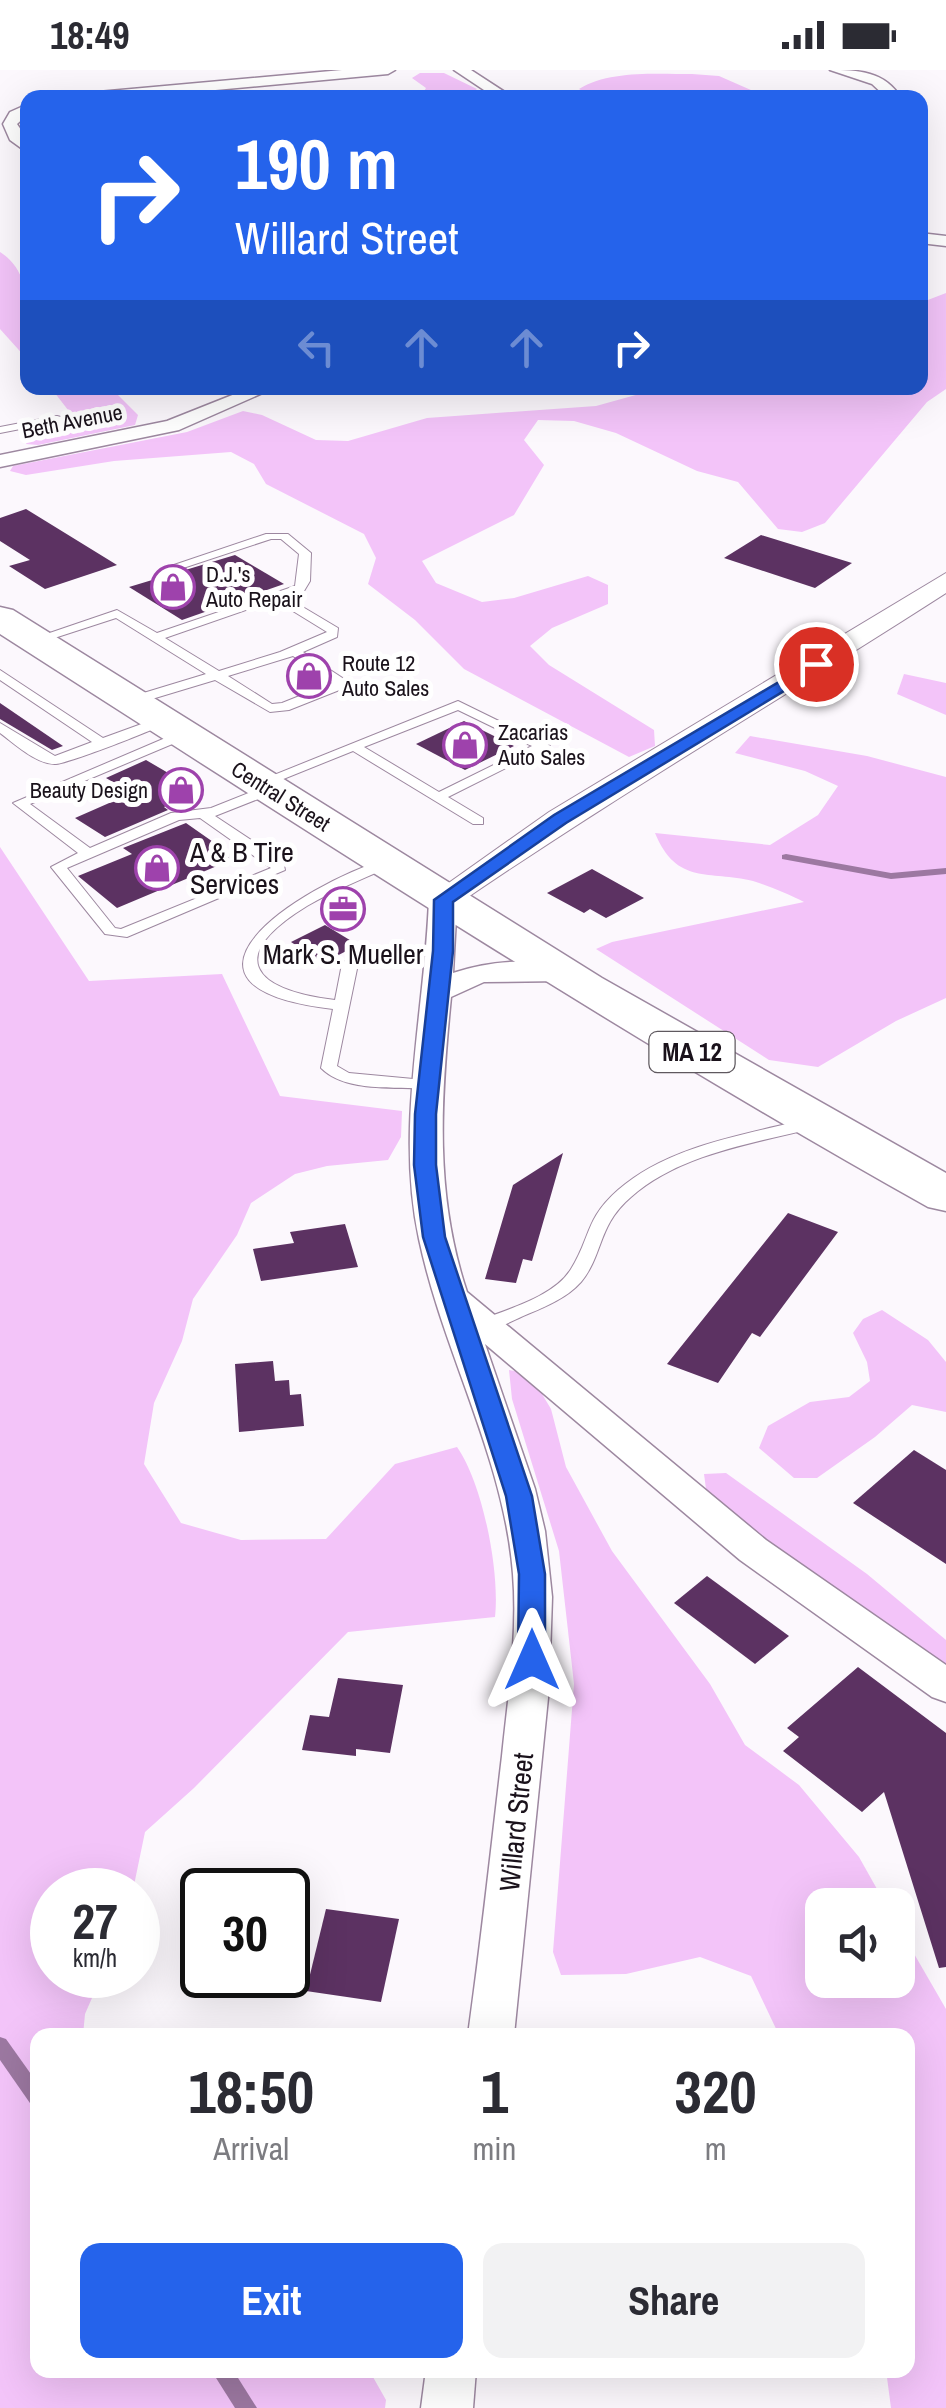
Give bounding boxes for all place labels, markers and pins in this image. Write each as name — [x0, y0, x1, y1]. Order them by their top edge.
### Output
place label: D.J.'s Auto Repair — [205, 559, 302, 614]
shop icon: D.J.'s Auto Repair — [150, 564, 196, 610]
pin — [774, 622, 859, 707]
place label: Route 12 Auto Sales — [341, 648, 429, 703]
shop icon: Route 12 Auto Sales — [286, 653, 332, 699]
place label: Zacarias Auto Sales — [497, 717, 585, 772]
shop icon: Zacarias Auto Sales — [442, 722, 488, 768]
shop icon: Beauty Design — [158, 767, 204, 813]
place label: Beauty Design — [30, 775, 148, 805]
place label: A & B Tire Services — [189, 833, 294, 903]
shop icon: A & B Tire Services — [134, 845, 180, 891]
office icon: Mark S. Mueller — [320, 886, 366, 932]
place label: Mark S. Mueller — [263, 935, 424, 973]

